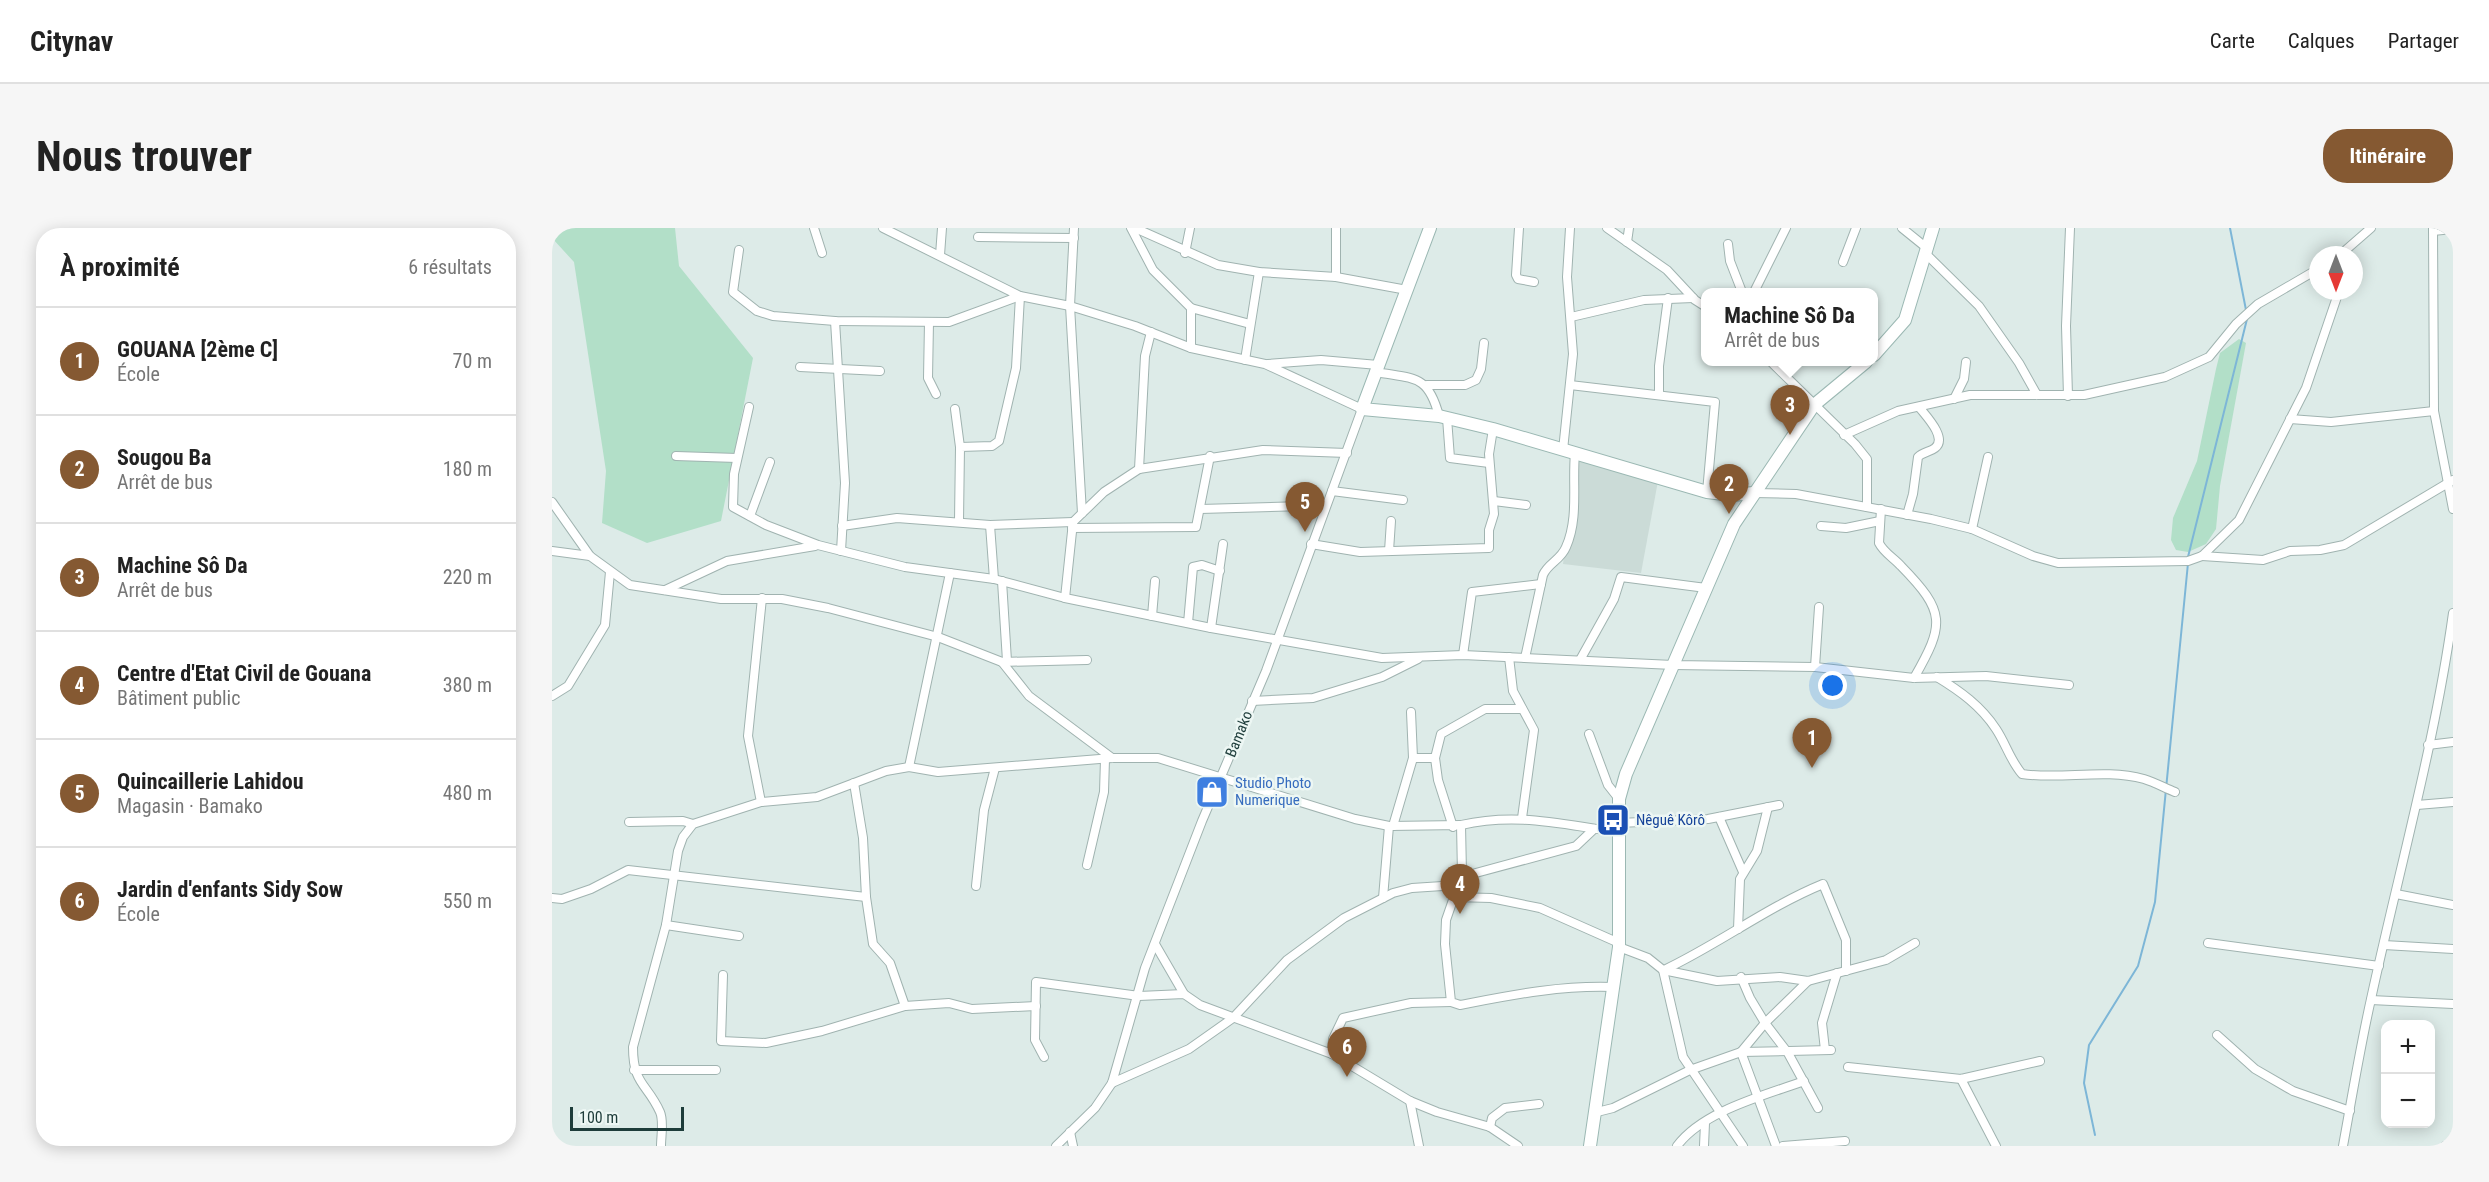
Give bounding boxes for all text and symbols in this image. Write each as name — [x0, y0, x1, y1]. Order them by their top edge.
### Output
text: Citynav — [30, 25, 113, 58]
text: Carte — [2210, 29, 2255, 53]
text: Calques — [2288, 29, 2355, 53]
text: Partager — [2388, 29, 2459, 53]
button: Itinéraire — [2323, 129, 2453, 183]
text: Nous trouver — [36, 132, 252, 181]
north arrow — [2309, 246, 2363, 300]
text: À proximité — [60, 252, 180, 282]
text: 6 résultats — [408, 255, 492, 279]
popup — [1701, 288, 1878, 366]
text: Machine Sô Da — [1724, 303, 1855, 328]
text: Arrêt de bus — [1724, 328, 1820, 352]
text: GOUANA [2ème C] — [117, 337, 278, 362]
text: 1 — [74, 349, 85, 373]
text: 70 m — [453, 349, 492, 373]
text: École — [117, 362, 160, 386]
pin: 3 — [1770, 386, 1810, 435]
text: Sougou Ba — [117, 445, 211, 470]
text: 2 — [74, 457, 85, 481]
text: 180 m — [443, 457, 492, 481]
pin: 2 — [1710, 464, 1748, 514]
text: Arrêt de bus — [117, 470, 213, 494]
pin: 5 — [1286, 482, 1324, 532]
text: Machine Sô Da — [117, 553, 248, 578]
text: 3 — [74, 565, 85, 589]
text: 220 m — [443, 565, 492, 589]
text: Arrêt de bus — [117, 578, 213, 602]
text: Centre d'Etat Civil de Gouana — [117, 661, 371, 686]
your location — [1818, 671, 1847, 700]
text: 4 — [74, 673, 85, 697]
text: 380 m — [443, 673, 492, 697]
text: Bâtiment public — [117, 686, 240, 710]
street label: Bamako — [1222, 708, 1256, 760]
pin: 1 — [1792, 718, 1832, 768]
text: Quincaillerie Lahidou — [117, 769, 303, 794]
shop icon: Studio Photo Numerique — [1194, 774, 1230, 810]
place label: Studio Photo Numerique — [1235, 774, 1311, 809]
text: 5 — [74, 781, 85, 805]
text: 480 m — [443, 781, 492, 805]
text: Magasin · Bamako — [117, 794, 263, 818]
bus stop icon: Nêguê Kôrô — [1595, 802, 1631, 838]
place label: Nêguê Kôrô — [1636, 811, 1705, 829]
pin: 4 — [1440, 864, 1480, 914]
text: Jardin d'enfants Sidy Sow — [117, 877, 343, 902]
text: 6 — [74, 889, 85, 913]
text: 550 m — [443, 889, 492, 913]
text: École — [117, 902, 160, 926]
map controls — [2381, 1020, 2435, 1128]
button: + — [2381, 1020, 2435, 1074]
pin: 6 — [1328, 1028, 1366, 1077]
button: − — [2381, 1074, 2435, 1128]
scale bar — [570, 1104, 684, 1132]
text: 100 m — [579, 1108, 618, 1127]

